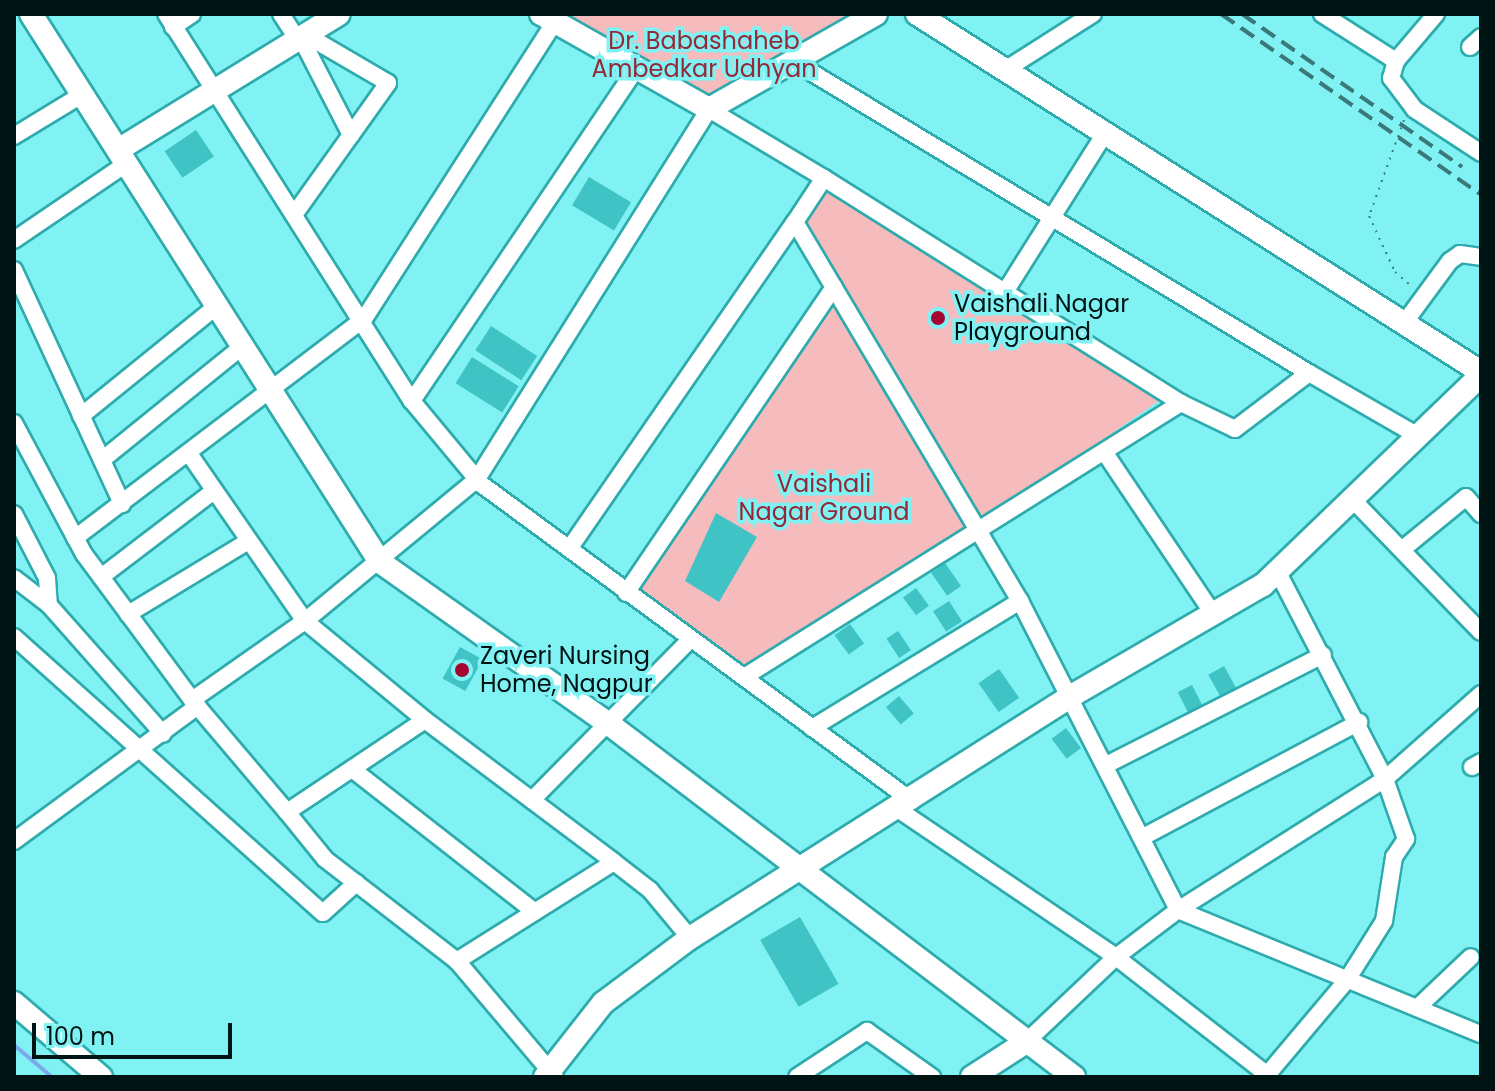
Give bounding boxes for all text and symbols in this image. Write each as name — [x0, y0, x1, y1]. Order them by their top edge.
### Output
park label: Dr. Babashaheb Ambedkar Udhyan — [591, 27, 817, 83]
place label: Vaishali Nagar Playground — [954, 290, 1129, 346]
marker: Vaishali Nagar Playground — [929, 309, 947, 327]
park label: Vaishali Nagar Ground — [739, 470, 909, 526]
place label: Zaveri Nursing Home, Nagpur — [480, 642, 653, 698]
marker: Zaveri Nursing Home, Nagpur — [451, 659, 473, 681]
scale bar — [36, 1007, 236, 1057]
text: 100 m — [46, 1020, 115, 1053]

